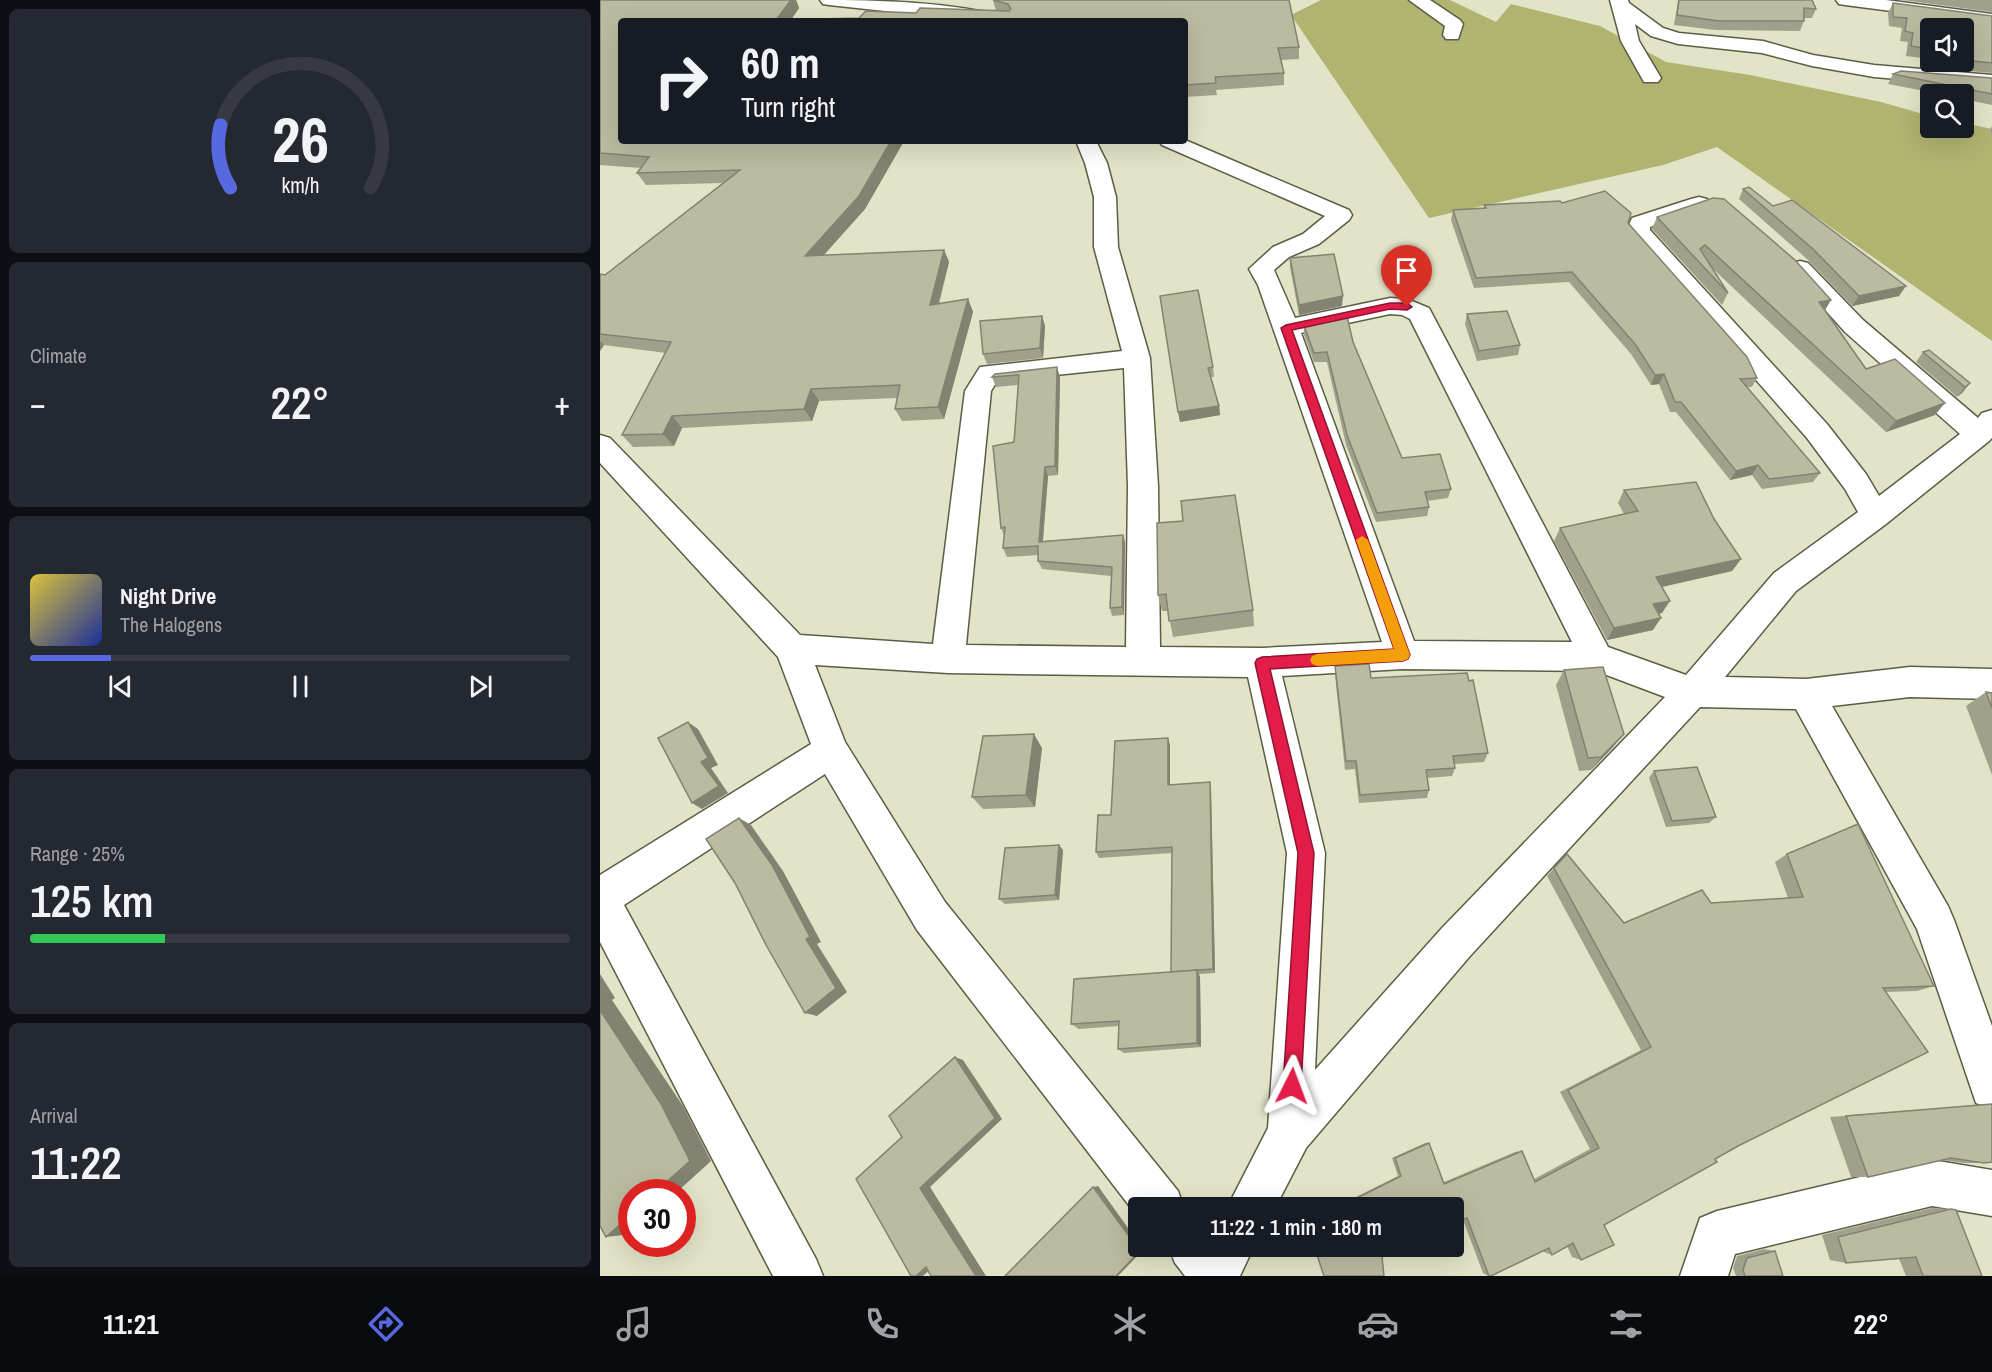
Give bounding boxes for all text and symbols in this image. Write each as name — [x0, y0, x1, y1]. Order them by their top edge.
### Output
map controls — [1920, 18, 1974, 138]
button: sound — [1920, 18, 1974, 72]
text: 60 m — [741, 35, 820, 91]
icon: right — [642, 42, 720, 120]
button: search — [1920, 84, 1974, 138]
text: Turn right — [741, 89, 835, 125]
text: 26 — [272, 97, 328, 181]
text: km/h — [281, 172, 319, 201]
pin — [1381, 245, 1432, 307]
icon: arrive — [1390, 254, 1423, 287]
text: Climate — [30, 342, 87, 369]
text: 22° — [270, 372, 330, 433]
text: − — [30, 381, 46, 425]
text: + — [554, 381, 570, 425]
text: Night Drive — [120, 581, 216, 611]
text: The Halogens — [120, 611, 222, 638]
icon: previous — [104, 670, 137, 703]
icon: pause — [284, 670, 317, 703]
icon: next — [464, 670, 497, 703]
text: Range · 25% — [30, 840, 125, 867]
text: 125 km — [30, 870, 154, 931]
position arrow — [1260, 1054, 1324, 1118]
text: Arrival — [30, 1102, 77, 1129]
text: 11:22 — [30, 1132, 121, 1193]
speed limit sign: 30 — [618, 1179, 696, 1257]
text: 11:22 · 1 min · 180 m — [1210, 1212, 1382, 1242]
icon: directions — [365, 1303, 407, 1345]
icon: music — [613, 1303, 655, 1345]
icon: phone — [861, 1303, 903, 1345]
icon: climate — [1109, 1303, 1151, 1345]
icon: car — [1357, 1303, 1399, 1345]
icon: filters — [1605, 1303, 1647, 1345]
text: 11:21 — [103, 1306, 158, 1342]
text: 22° — [1853, 1306, 1889, 1342]

